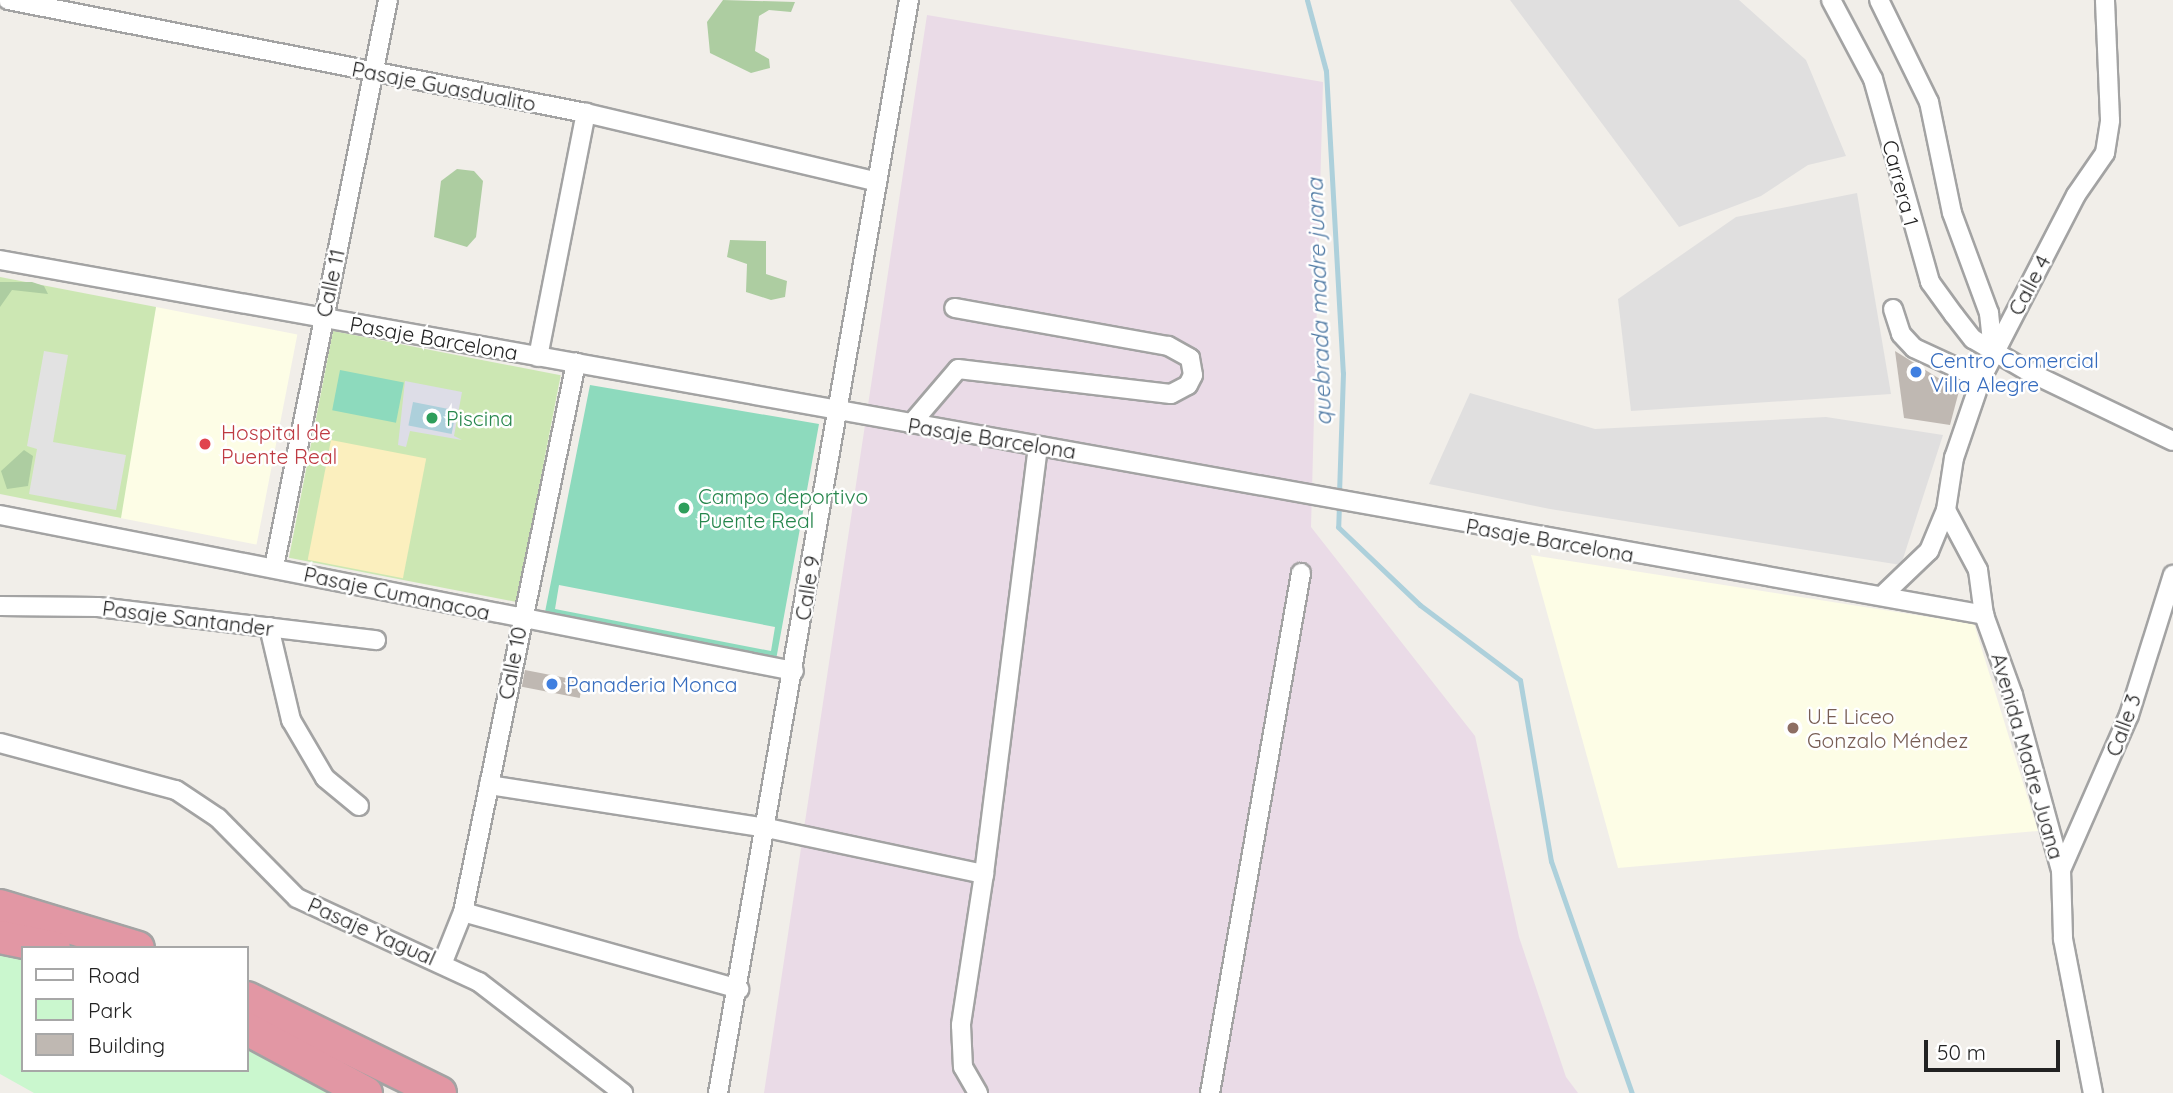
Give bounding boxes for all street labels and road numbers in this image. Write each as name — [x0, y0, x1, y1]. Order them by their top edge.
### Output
street label: Pasaje Guasdualito — [350, 56, 538, 116]
street label: Carrera 1 — [1877, 137, 1925, 229]
street label: Calle 11 — [310, 247, 350, 319]
street label: Calle 4 — [2003, 251, 2055, 319]
street label: Pasaje Barcelona — [348, 311, 520, 365]
street label: Pasaje Barcelona — [906, 412, 1078, 464]
street label: Pasaje Barcelona — [1464, 513, 1636, 567]
street label: Calle 9 — [789, 554, 825, 622]
street label: Pasaje Cumanacoa — [302, 561, 492, 625]
street label: Pasaje Santander — [101, 595, 275, 641]
street label: Calle 10 — [493, 624, 531, 702]
street label: Avenida Madre Juana — [1986, 650, 2070, 862]
street label: Calle 3 — [2100, 690, 2146, 760]
street label: Pasaje Yagual — [304, 892, 440, 970]

